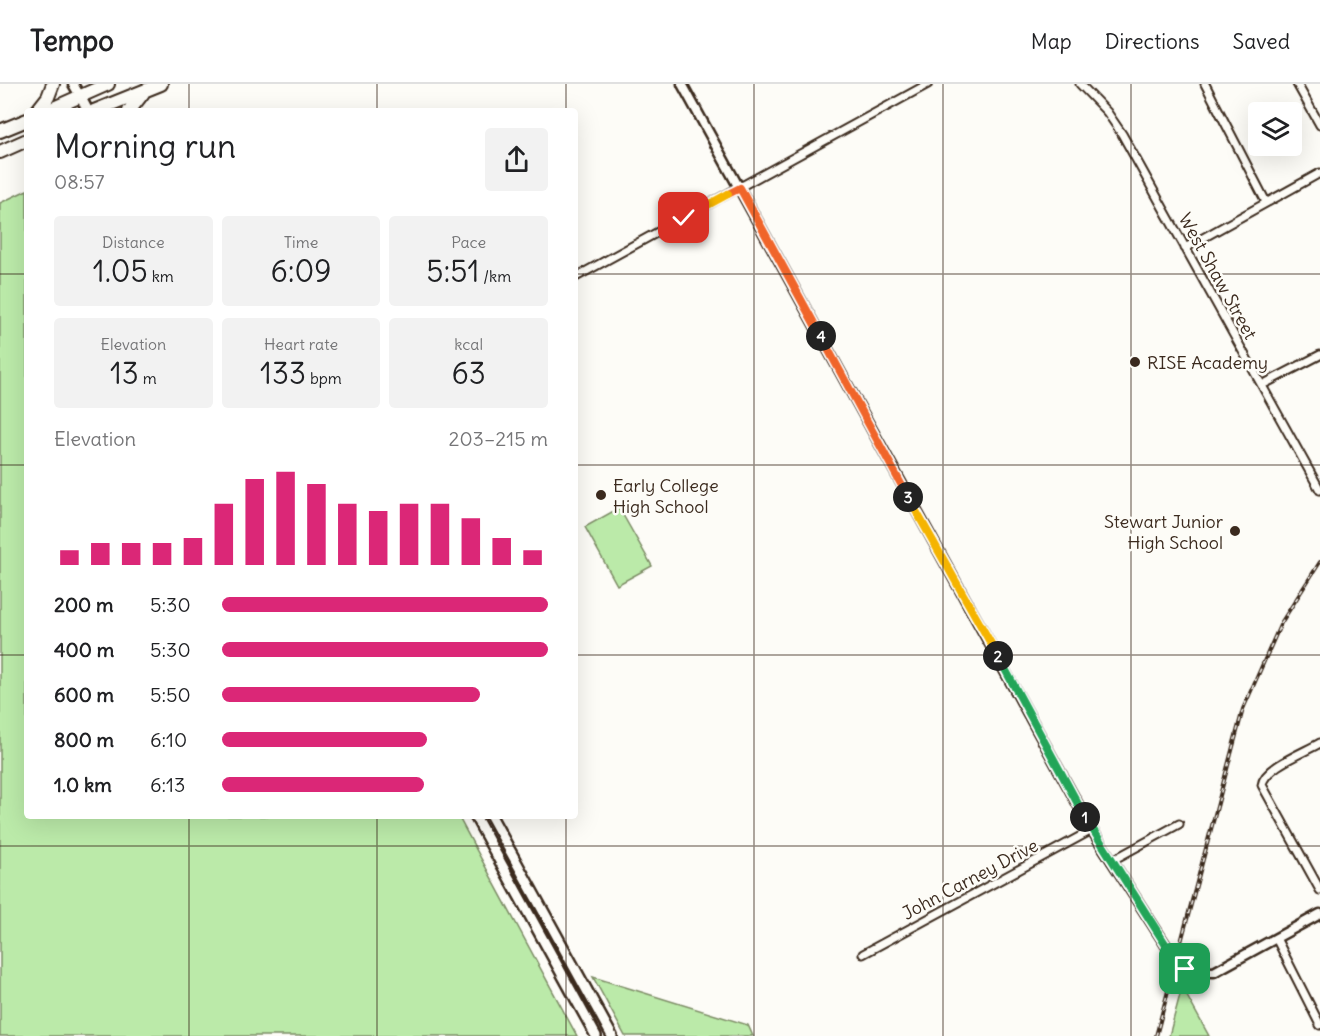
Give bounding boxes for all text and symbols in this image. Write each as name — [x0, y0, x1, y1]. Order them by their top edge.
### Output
text: Tempo — [30, 23, 114, 59]
text: Map — [1031, 28, 1072, 55]
text: Directions — [1105, 28, 1199, 55]
text: Saved — [1232, 28, 1290, 55]
map controls — [1248, 102, 1302, 156]
button: layers — [1248, 102, 1302, 156]
text: Morning run — [54, 125, 236, 167]
button: share — [485, 128, 548, 191]
text: 08:57 — [54, 169, 105, 194]
pin — [658, 192, 709, 243]
icon: check — [667, 201, 700, 234]
street label: West Shaw Street — [1174, 209, 1262, 343]
text: Distance — [102, 232, 165, 252]
text: Time — [284, 232, 318, 252]
text: Pace — [451, 232, 486, 252]
text: 1.05 — [93, 252, 148, 290]
text: 6:09 — [270, 252, 332, 290]
text: 5:51 — [426, 252, 479, 290]
text: km — [148, 266, 174, 286]
text: /km — [479, 266, 511, 286]
pin: 4 — [806, 321, 836, 351]
text: 4 — [816, 326, 826, 346]
text: Elevation — [100, 334, 166, 354]
text: Heart rate — [264, 334, 338, 354]
text: kcal — [454, 334, 483, 354]
place label: RISE Academy — [1147, 351, 1268, 374]
text: 13 — [110, 354, 139, 392]
text: 133 — [260, 354, 306, 392]
text: 63 — [451, 354, 486, 392]
marker: RISE Academy — [1128, 355, 1142, 369]
text: m — [139, 368, 157, 388]
text: bpm — [306, 368, 342, 388]
text: Elevation — [54, 426, 136, 451]
text: 203–215 m — [448, 426, 548, 451]
place label: Early College High School — [613, 474, 719, 518]
pin: 3 — [893, 482, 923, 512]
text: 3 — [903, 487, 913, 507]
marker: Early College High School — [594, 488, 608, 502]
place label: Stewart Junior High School — [1104, 510, 1224, 554]
marker: Stewart Junior High School — [1228, 524, 1242, 538]
text: 200 m — [54, 592, 114, 617]
text: 5:30 — [150, 592, 191, 617]
text: 400 m — [54, 637, 114, 662]
text: 5:30 — [150, 637, 191, 662]
pin: 2 — [983, 641, 1013, 671]
text: 2 — [994, 646, 1002, 666]
text: 600 m — [54, 682, 114, 707]
text: 5:50 — [150, 682, 191, 707]
text: 800 m — [54, 727, 114, 752]
text: 6:10 — [150, 727, 187, 752]
text: 1.0 km — [54, 772, 112, 797]
text: 6:13 — [150, 772, 185, 797]
pin: 1 — [1070, 802, 1100, 832]
text: 1 — [1082, 807, 1088, 827]
street label: John Carney Drive — [898, 833, 1042, 925]
pin — [1159, 943, 1210, 994]
icon: arrive — [1168, 952, 1201, 985]

